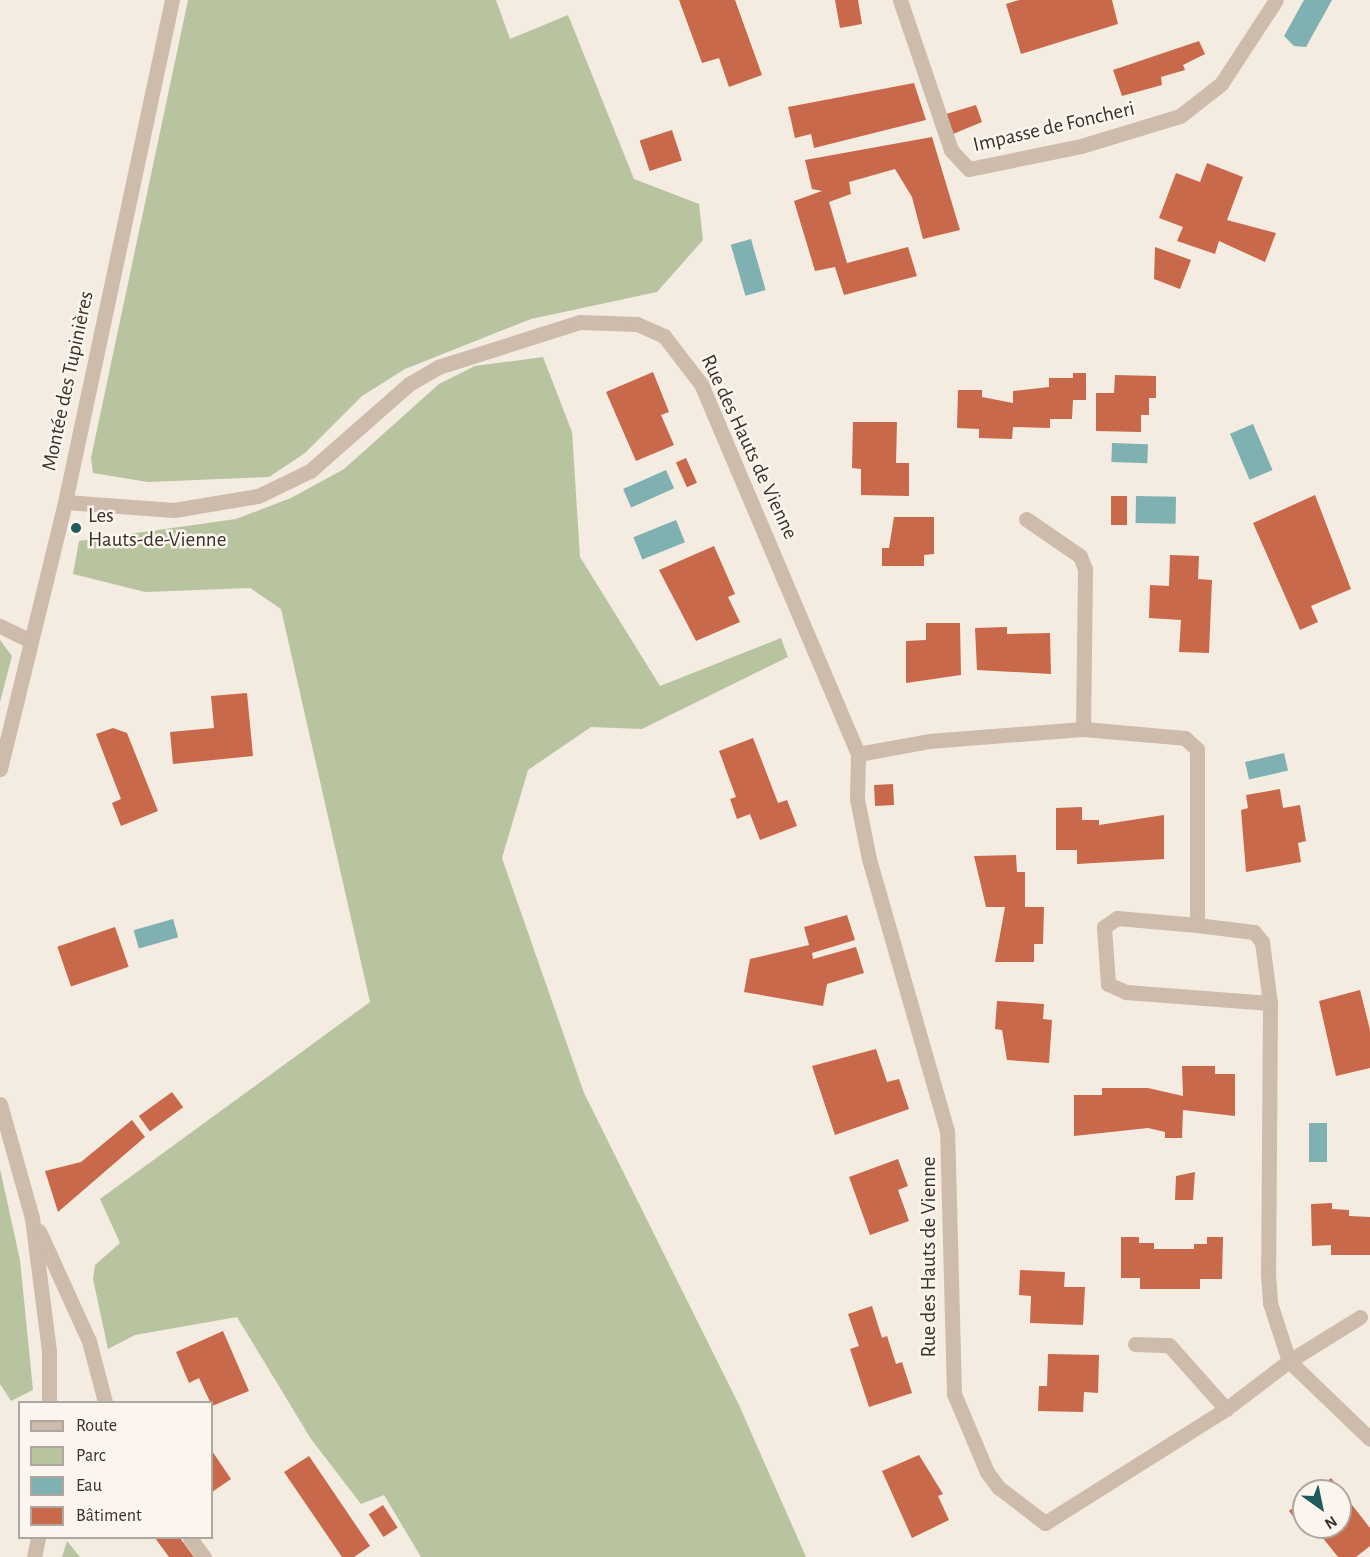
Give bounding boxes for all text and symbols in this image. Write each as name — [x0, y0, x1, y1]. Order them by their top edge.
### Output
street label: Impasse de Foncheri — [971, 96, 1137, 158]
street label: Montée des Tupinières — [37, 289, 99, 473]
street label: Rue des Hauts de Vienne — [695, 351, 803, 543]
place label: Les Hauts-de-Vienne — [88, 503, 226, 553]
marker: Les Hauts-de-Vienne — [69, 521, 83, 535]
street label: Rue des Hauts de Vienne — [916, 1157, 942, 1357]
legend — [18, 1401, 213, 1539]
text: Route — [76, 1417, 117, 1435]
text: Parc — [76, 1447, 106, 1465]
text: Eau — [76, 1477, 102, 1495]
north arrow — [1292, 1479, 1352, 1539]
text: Bâtiment — [76, 1507, 142, 1525]
text: N — [1322, 1513, 1340, 1532]

